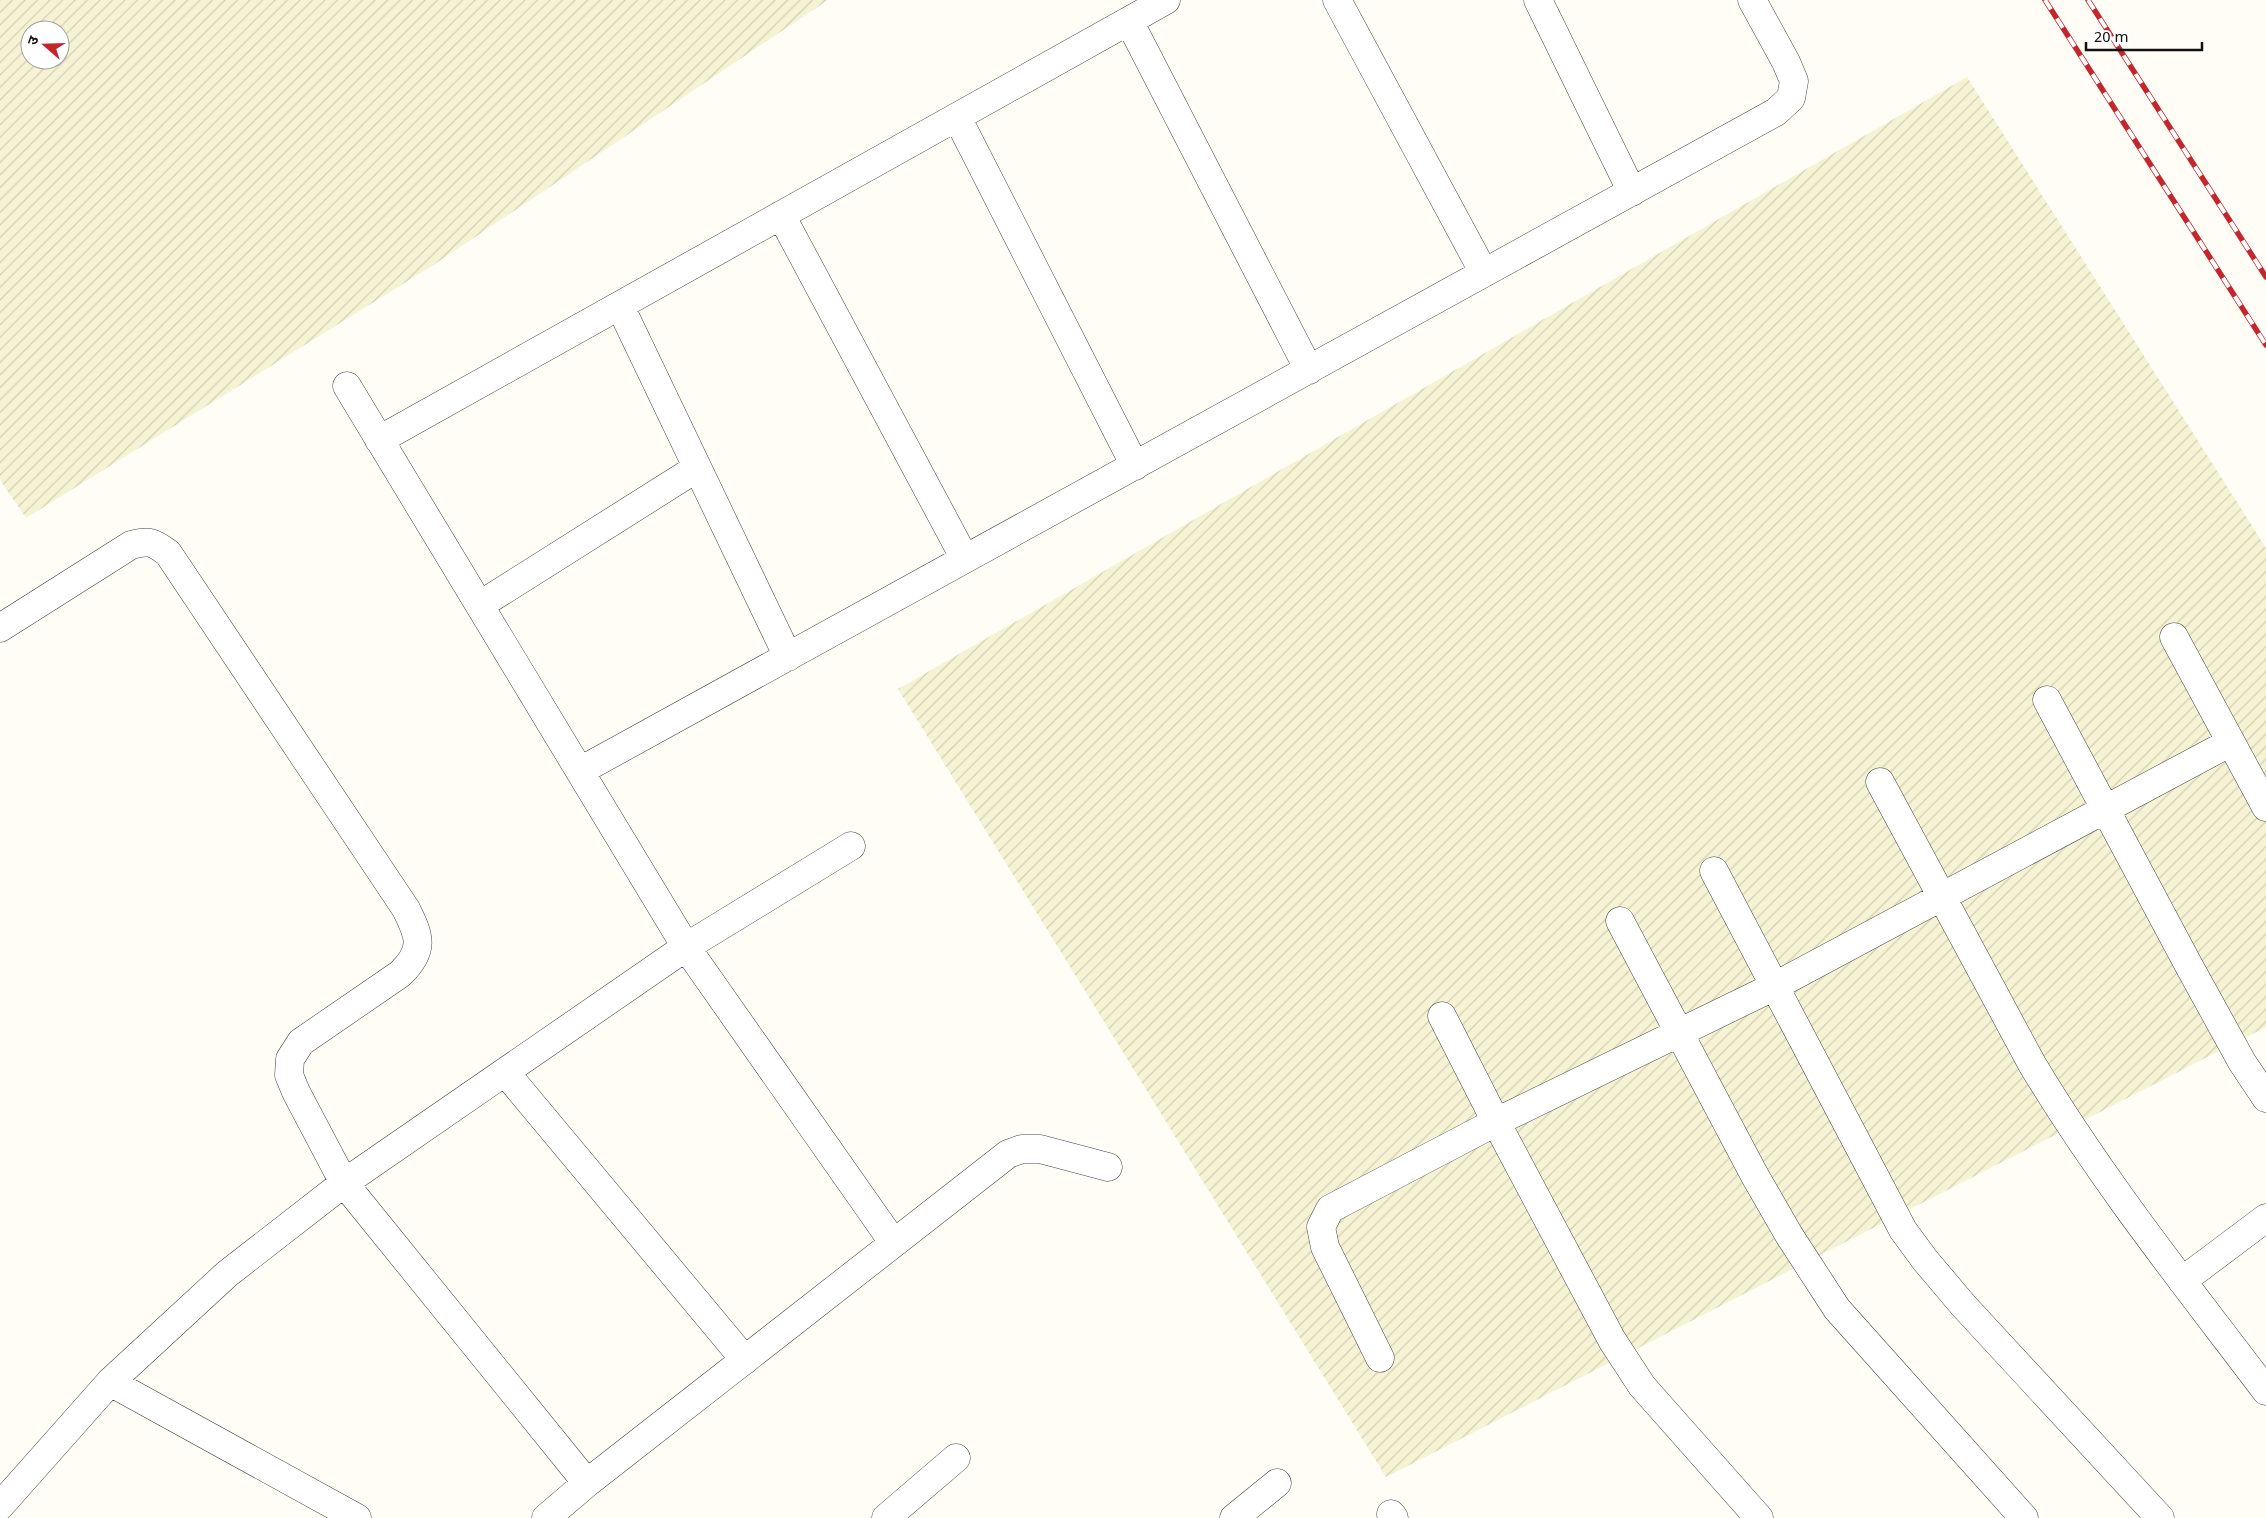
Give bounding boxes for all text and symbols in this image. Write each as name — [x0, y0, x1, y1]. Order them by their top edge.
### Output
north arrow — [20, 20, 70, 70]
scale bar — [2086, 20, 2202, 52]
text: 20 m — [2094, 29, 2128, 48]
text: उ — [24, 33, 45, 48]

